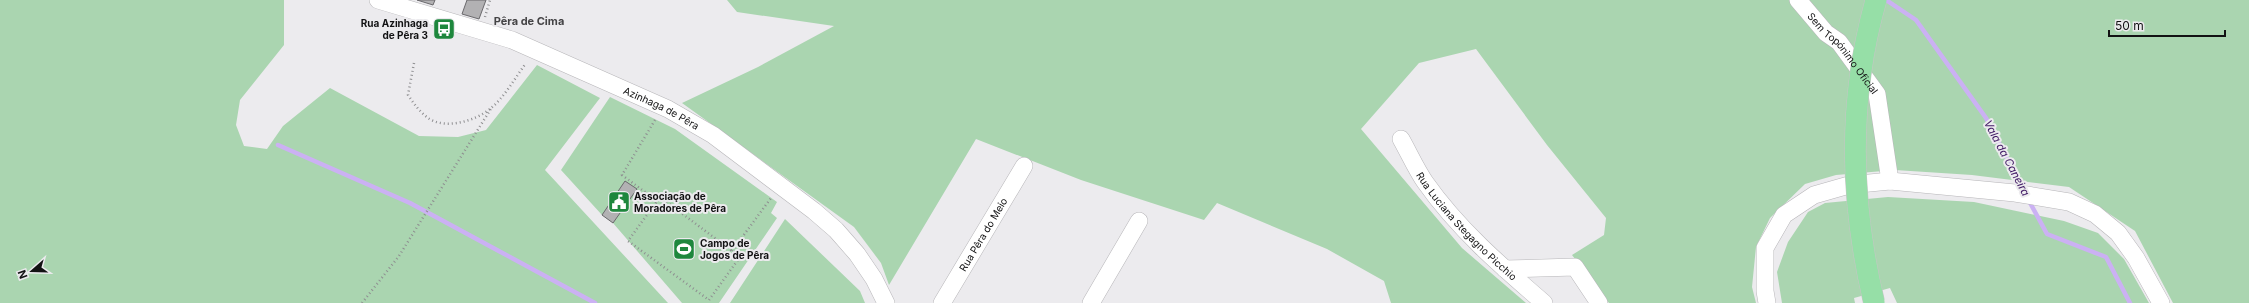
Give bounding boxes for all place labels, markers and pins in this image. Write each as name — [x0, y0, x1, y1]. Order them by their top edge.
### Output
bus stop icon: Rua Azinhaga de Pêra 3 — [431, 16, 457, 42]
place label: Rua Azinhaga de Pêra 3 — [361, 17, 428, 41]
public building icon: Associação de Moradores de Pêra — [606, 189, 632, 215]
place label: Associação de Moradores de Pêra — [634, 190, 726, 214]
sports icon: Campo de Jogos de Pêra — [671, 236, 697, 262]
place label: Campo de Jogos de Pêra — [700, 237, 769, 262]

